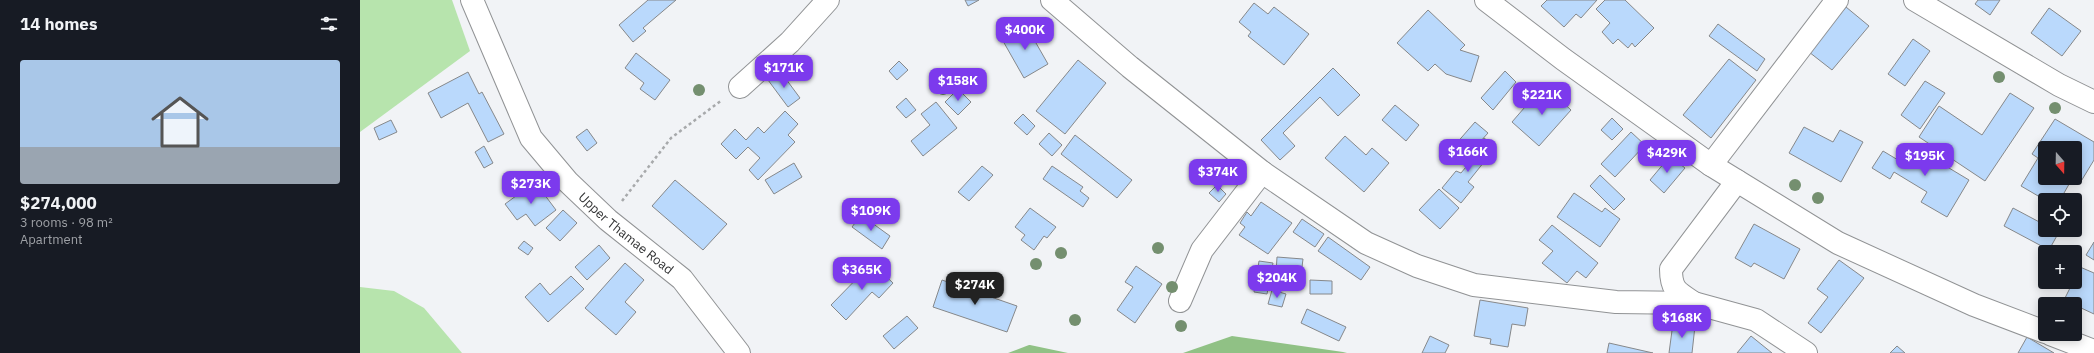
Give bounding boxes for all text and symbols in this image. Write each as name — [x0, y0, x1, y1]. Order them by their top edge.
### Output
text: 14 homes — [20, 13, 97, 35]
icon: filters — [318, 13, 340, 35]
pin: $400K — [997, 17, 1053, 51]
text: $400K — [1005, 21, 1045, 38]
pin: $171K — [756, 55, 812, 89]
text: $171K — [764, 59, 804, 76]
pin: $158K — [930, 68, 986, 102]
text: $158K — [938, 72, 978, 89]
pin: $221K — [1514, 82, 1570, 116]
icon: home — [144, 86, 216, 158]
text: $221K — [1522, 86, 1562, 103]
pin: $166K — [1440, 139, 1496, 173]
pin: $429K — [1639, 140, 1695, 174]
north arrow — [2038, 141, 2082, 185]
map controls — [2038, 141, 2082, 341]
text: $166K — [1448, 143, 1488, 160]
pin: $195K — [1897, 143, 1953, 177]
text: $429K — [1647, 144, 1687, 161]
text: $195K — [1905, 147, 1945, 164]
pin: $374K — [1190, 159, 1246, 193]
text: $374K — [1198, 163, 1238, 180]
pin: $273K — [503, 171, 559, 205]
text: $273K — [511, 175, 551, 192]
street label: Upper Thamae Road — [575, 188, 677, 278]
text: $274,000 — [20, 192, 97, 214]
button: locate — [2038, 193, 2082, 237]
pin: $109K — [843, 198, 899, 232]
text: $109K — [851, 202, 891, 219]
text: 3 rooms · 98 m² — [20, 214, 113, 231]
text: Apartment — [20, 231, 83, 248]
button: + — [2038, 245, 2082, 289]
pin: $365K — [834, 257, 890, 291]
text: $365K — [842, 261, 882, 278]
pin: $204K — [1249, 265, 1305, 299]
text: $204K — [1257, 269, 1297, 286]
pin: $274K — [947, 272, 1003, 306]
text: $274K — [955, 276, 995, 293]
button: − — [2038, 297, 2082, 341]
pin: $168K — [1654, 305, 1710, 339]
text: $168K — [1662, 309, 1702, 326]

